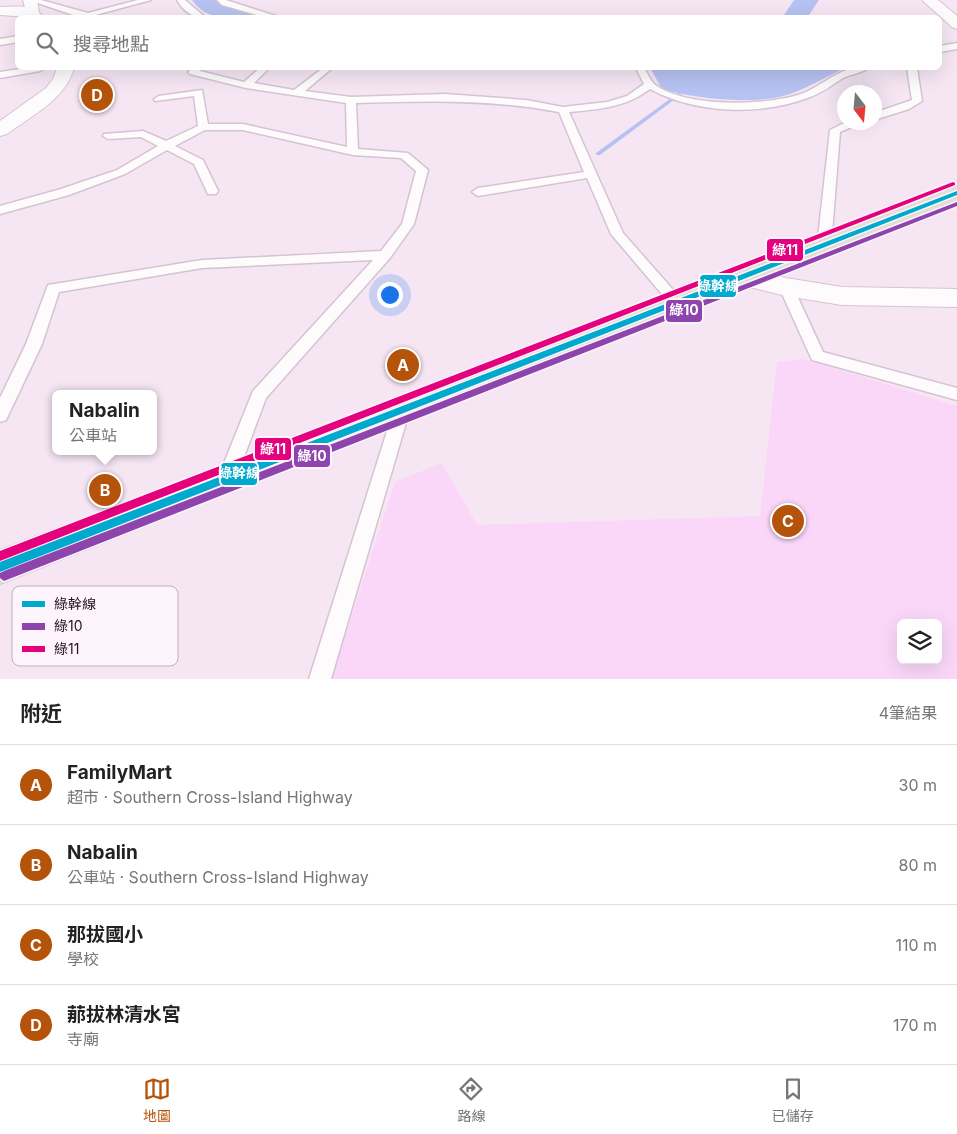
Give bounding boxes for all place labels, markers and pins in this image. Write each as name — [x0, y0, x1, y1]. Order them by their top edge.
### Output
pin: D — [81, 76, 113, 114]
pin: A — [387, 346, 419, 384]
pin: B — [89, 471, 121, 509]
pin: C — [772, 502, 804, 540]

